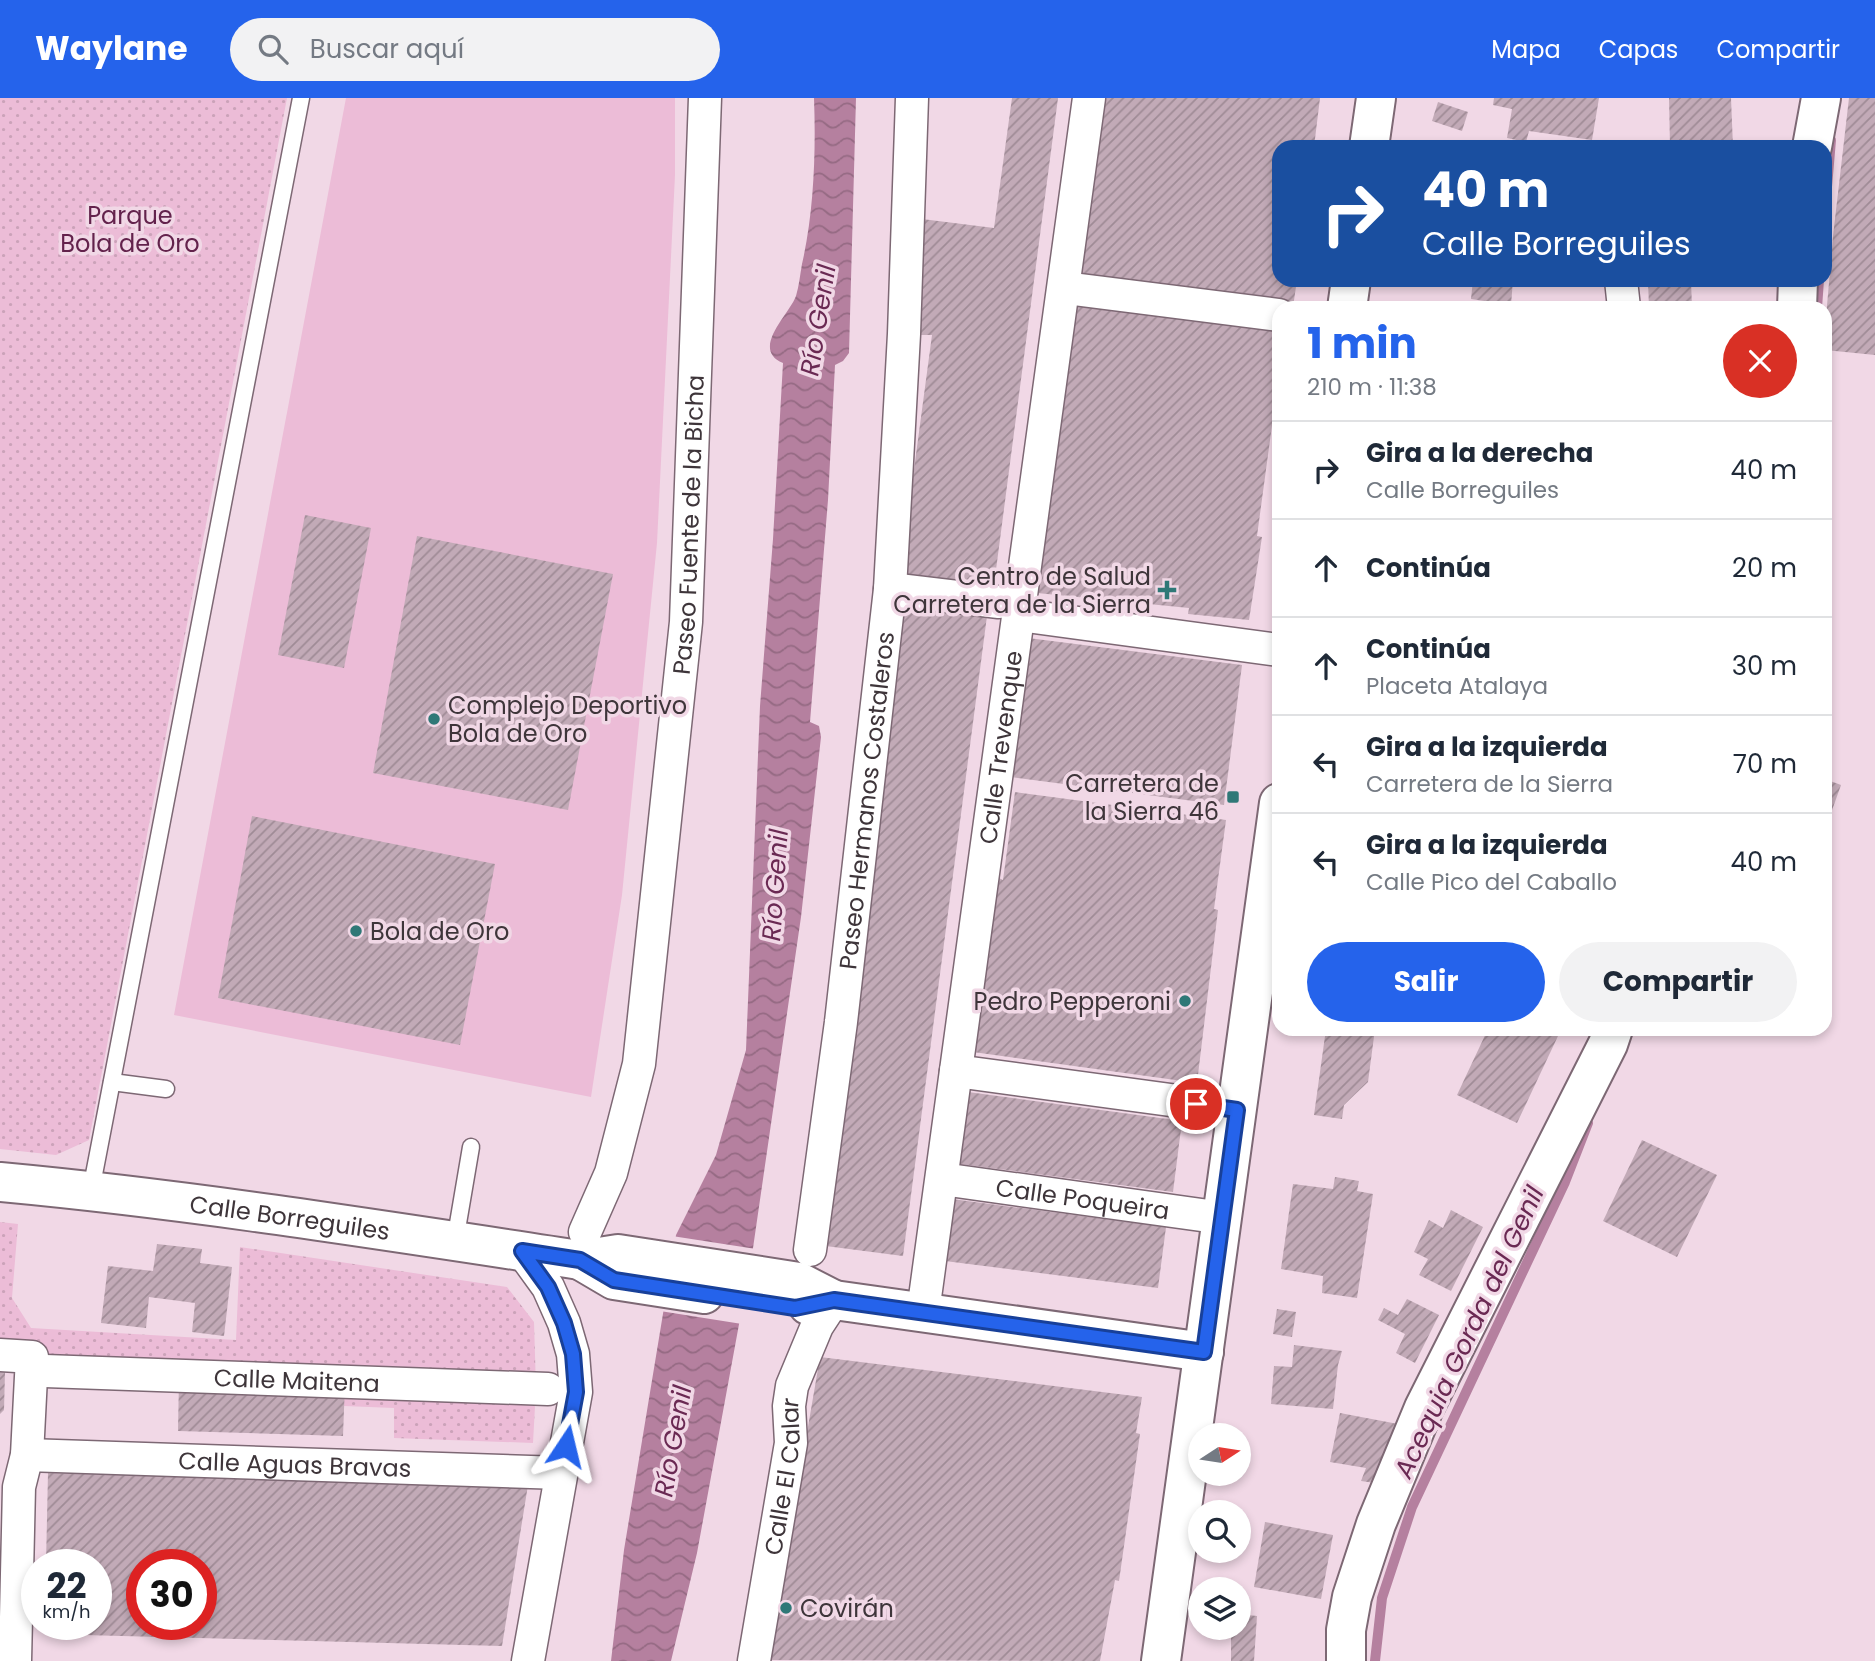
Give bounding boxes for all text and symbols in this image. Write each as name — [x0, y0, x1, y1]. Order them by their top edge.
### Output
search box — [230, 18, 720, 81]
text: Waylane — [35, 25, 188, 72]
icon: search — [254, 30, 292, 68]
text: Buscar aquí — [310, 31, 464, 67]
text: Mapa — [1491, 33, 1561, 66]
text: Capas — [1599, 33, 1678, 66]
text: Compartir — [1716, 33, 1840, 66]
text: 40 m — [1422, 156, 1549, 224]
icon: right — [1307, 168, 1398, 259]
park label: Parque Bola de Oro — [60, 199, 200, 260]
text: Calle Borreguiles — [1422, 221, 1691, 266]
water label: Río Genil — [791, 261, 845, 378]
text: 1 min — [1307, 314, 1417, 373]
button: close — [1723, 324, 1797, 398]
text: 210 m · 11:38 — [1307, 371, 1437, 403]
street label: Paseo Fuente de la Bicha — [664, 374, 711, 676]
text: Gira a la derecha — [1366, 435, 1594, 471]
icon: right — [1307, 451, 1345, 489]
text: 40 m — [1731, 452, 1797, 488]
text: Calle Borreguiles — [1366, 474, 1559, 506]
icon: ahead — [1307, 549, 1345, 587]
text: Continúa — [1366, 550, 1491, 586]
text: 20 m — [1732, 550, 1797, 586]
place label: Centro de Salud Carretera de la Sierra — [893, 560, 1151, 621]
marker: Centro de Salud Carretera de la Sierra — [1157, 580, 1177, 600]
street label: Paseo Hermanos Costaleros — [831, 630, 902, 971]
text: Continúa — [1366, 631, 1491, 667]
icon: ahead — [1307, 647, 1345, 685]
street label: Calle Trevenque — [971, 648, 1030, 846]
text: 30 m — [1732, 648, 1797, 684]
text: Placeta Atalaya — [1366, 670, 1548, 702]
place label: Complejo Deportivo Bola de Oro — [448, 689, 687, 750]
marker: Complejo Deportivo Bola de Oro — [426, 711, 442, 727]
text: Gira a la izquierda — [1366, 729, 1608, 765]
icon: left — [1307, 745, 1345, 783]
text: 70 m — [1733, 746, 1797, 782]
place label: Carretera de la Sierra 46 — [1065, 767, 1219, 828]
text: Carretera de la Sierra — [1366, 768, 1613, 800]
marker: Carretera de la Sierra 46 — [1225, 789, 1241, 805]
water label: Río Genil — [753, 827, 797, 942]
text: Gira a la izquierda — [1366, 827, 1608, 863]
icon: left — [1307, 843, 1345, 881]
text: 40 m — [1731, 844, 1797, 880]
text: Calle Pico del Caballo — [1366, 866, 1617, 898]
place label: Bola de Oro — [370, 915, 509, 948]
marker: Bola de Oro — [348, 923, 364, 939]
button: Salir — [1307, 942, 1545, 1022]
button: Compartir — [1559, 942, 1797, 1022]
place label: Pedro Pepperoni — [974, 985, 1171, 1018]
marker: Pedro Pepperoni — [1177, 993, 1193, 1009]
pin — [1166, 1074, 1226, 1134]
icon: arrive — [1177, 1085, 1215, 1123]
street label: Calle Poqueira — [994, 1170, 1171, 1227]
water label: Acequia Gorda del Genil — [1385, 1180, 1553, 1485]
street label: Calle Borreguiles — [188, 1187, 392, 1248]
street label: Calle Maitena — [213, 1361, 380, 1399]
water label: Río Genil — [646, 1382, 701, 1499]
street label: Calle El Calar — [756, 1396, 808, 1557]
position arrow — [529, 1409, 603, 1483]
north arrow — [1188, 1423, 1251, 1486]
map controls — [1188, 1423, 1251, 1640]
street label: Calle Aguas Bravas — [178, 1444, 412, 1484]
button: search — [1188, 1500, 1251, 1563]
speed limit sign: 30 — [126, 1549, 217, 1640]
text: 22 — [47, 1561, 86, 1610]
button: layers — [1188, 1577, 1251, 1640]
place label: Covirán — [800, 1592, 894, 1625]
text: km/h — [43, 1599, 90, 1624]
marker: Covirán — [778, 1600, 794, 1616]

